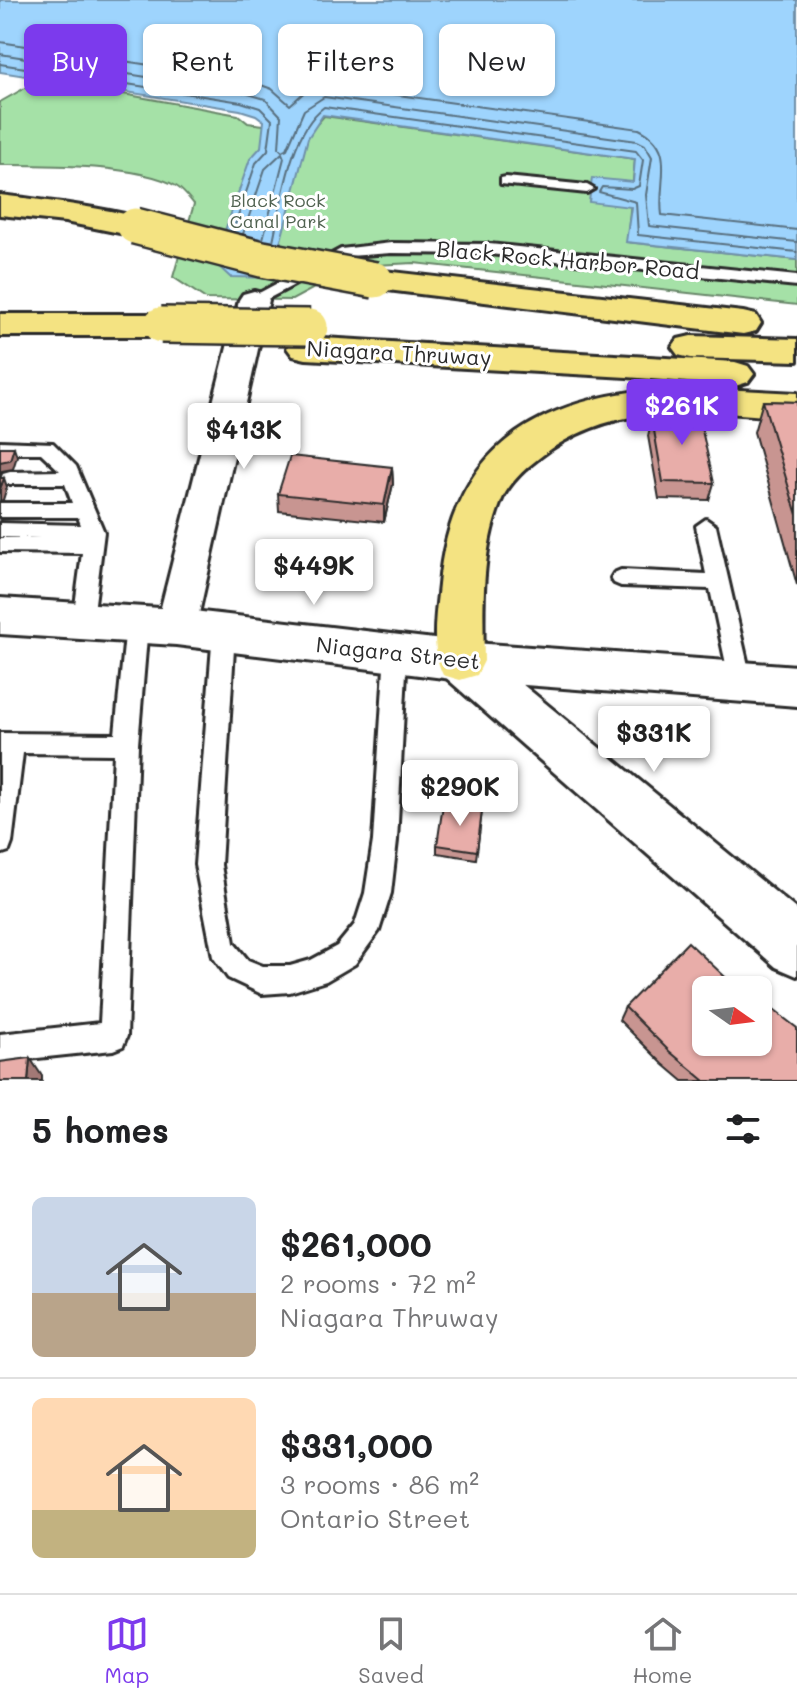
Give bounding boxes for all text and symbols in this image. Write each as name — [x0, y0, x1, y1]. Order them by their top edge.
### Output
chip: Buy — [24, 24, 127, 96]
chip: Rent — [143, 24, 262, 96]
chip: Filters — [278, 24, 423, 96]
chip: New — [439, 24, 555, 96]
park label: Black Rock Canal Park — [230, 188, 326, 233]
street label: Black Rock Harbor Road — [435, 234, 701, 285]
street label: Niagara Thruway — [306, 333, 492, 372]
pin: $261K — [626, 379, 738, 447]
text: $261K — [645, 388, 719, 422]
pin: $413K — [188, 403, 300, 471]
text: $413K — [206, 412, 282, 446]
pin: $449K — [258, 539, 370, 607]
text: $449K — [273, 548, 355, 582]
street label: Niagara Street — [315, 629, 482, 676]
pin: $331K — [598, 706, 710, 774]
text: $331K — [616, 715, 692, 749]
pin: $290K — [404, 760, 516, 828]
text: $290K — [420, 769, 500, 803]
north arrow — [692, 976, 772, 1056]
map controls — [692, 976, 772, 1056]
text: 5 homes — [32, 1107, 169, 1152]
icon: filters — [721, 1107, 765, 1151]
text: $261,000 — [280, 1221, 432, 1266]
icon: home — [96, 1229, 192, 1325]
text: 2 rooms · 72 m² — [280, 1266, 476, 1300]
text: Niagara Thruway — [280, 1300, 499, 1334]
text: $331,000 — [280, 1422, 433, 1467]
icon: home — [96, 1430, 192, 1526]
text: 3 rooms · 86 m² — [280, 1467, 479, 1501]
text: Ontario Street — [280, 1501, 470, 1535]
tab: Map — [104, 1612, 149, 1689]
tab: Saved — [358, 1612, 424, 1689]
tab: Home — [633, 1612, 692, 1689]

